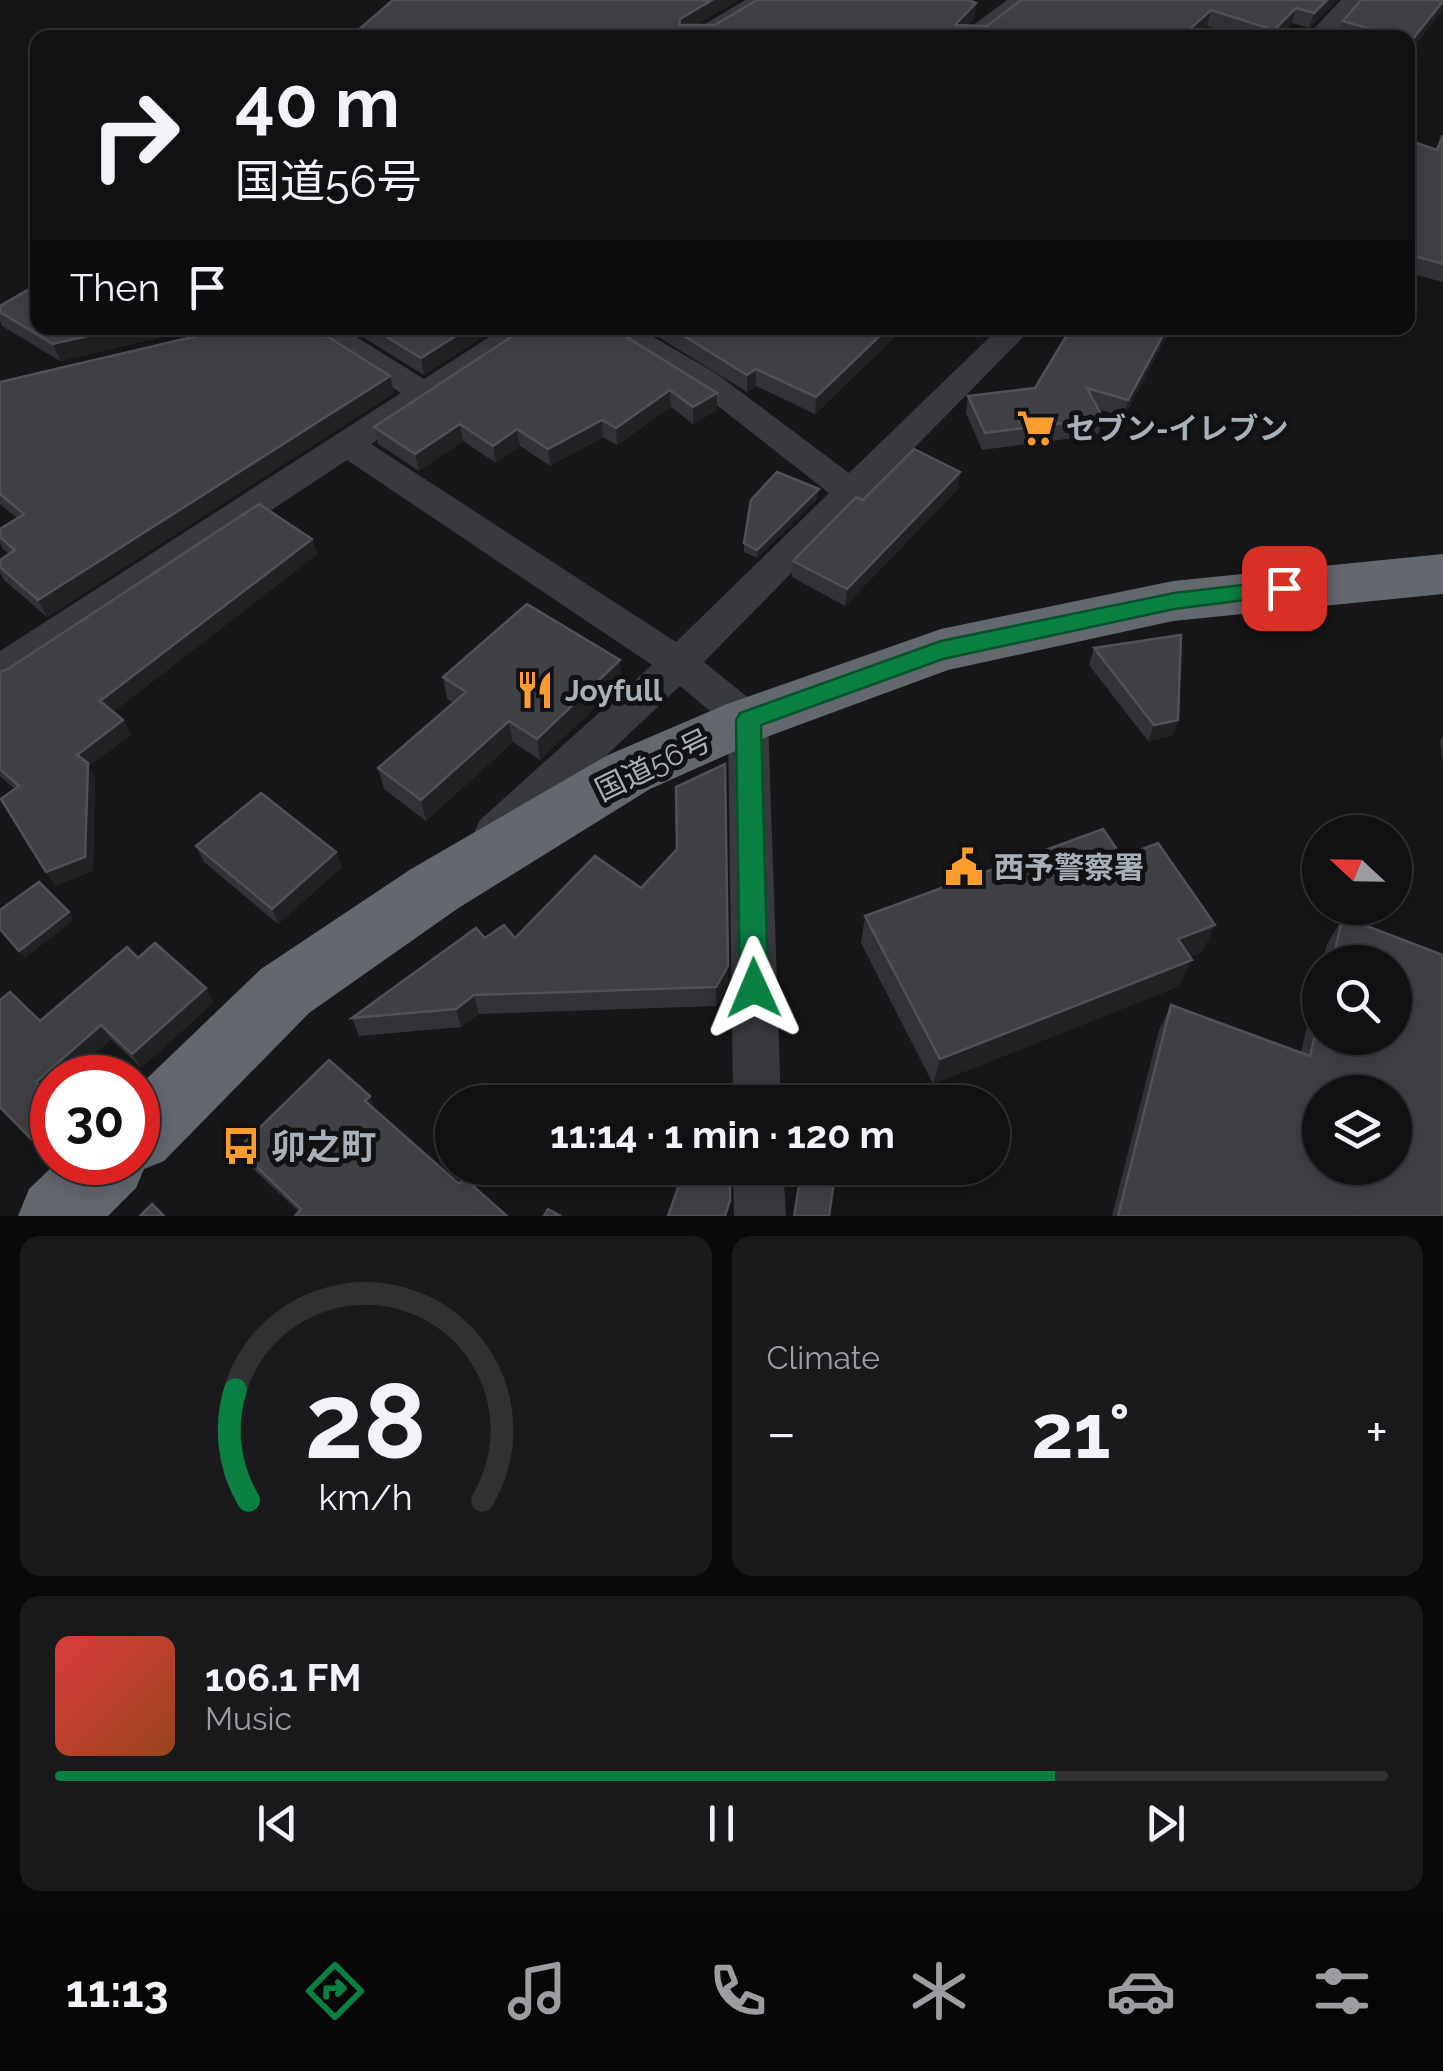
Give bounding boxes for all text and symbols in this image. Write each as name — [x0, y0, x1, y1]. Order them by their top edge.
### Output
text: 40 m — [235, 61, 400, 143]
icon: right — [70, 70, 200, 200]
text: 国道56号 — [235, 155, 422, 208]
icon: arrive — [180, 260, 235, 315]
text: Then — [70, 265, 160, 310]
supermarket icon: セブン-イレブン — [1015, 407, 1057, 449]
place label: セブン-イレブン — [1066, 411, 1289, 446]
pin — [1242, 546, 1327, 631]
icon: arrive — [1257, 561, 1312, 616]
restaurant icon: Joyfull — [514, 669, 556, 711]
place label: Joyfull — [565, 673, 663, 708]
street label: 国道56号 — [589, 722, 717, 808]
north arrow — [1302, 815, 1412, 925]
map controls — [1302, 815, 1412, 1185]
public building icon: 西予警察署 — [943, 846, 985, 888]
place label: 西予警察署 — [994, 850, 1144, 885]
position arrow — [702, 936, 806, 1040]
button: search — [1302, 945, 1412, 1055]
speed limit sign: 30 — [30, 1055, 160, 1185]
button: layers — [1302, 1075, 1412, 1185]
text: 11:14 · 1 min · 120 m — [550, 1112, 895, 1157]
bus stop icon: 卯之町 — [220, 1125, 262, 1167]
place label: 卯之町 — [271, 1126, 376, 1167]
text: Climate — [767, 1339, 880, 1376]
text: 28 — [305, 1360, 426, 1482]
text: 21° — [1031, 1387, 1130, 1476]
text: − — [767, 1400, 796, 1465]
text: + — [1365, 1400, 1388, 1465]
text: km/h — [319, 1476, 413, 1518]
text: 106.1 FM — [205, 1655, 361, 1700]
text: Music — [205, 1700, 292, 1737]
icon: previous — [250, 1796, 305, 1851]
icon: pause — [694, 1796, 749, 1851]
icon: next — [1138, 1796, 1193, 1851]
icon: directions — [300, 1956, 370, 2026]
icon: music — [502, 1956, 572, 2026]
icon: phone — [703, 1956, 773, 2026]
icon: climate — [904, 1956, 974, 2026]
icon: car — [1106, 1956, 1176, 2026]
icon: filters — [1307, 1956, 1377, 2026]
text: 11:13 — [66, 1965, 169, 2018]

